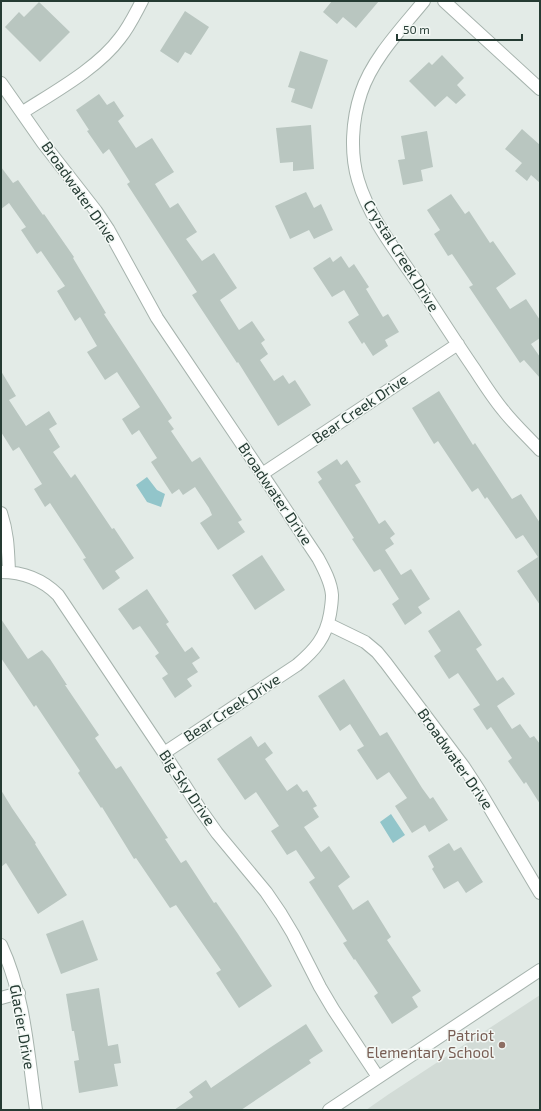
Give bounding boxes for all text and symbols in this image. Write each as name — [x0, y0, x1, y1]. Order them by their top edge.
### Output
scale bar — [397, 16, 522, 42]
text: 50 m — [403, 22, 430, 36]
street label: Broadwater Drive — [38, 137, 121, 246]
street label: Crystal Creek Drive — [360, 196, 444, 315]
street label: Bear Creek Drive — [308, 370, 411, 447]
street label: Broadwater Drive — [235, 439, 317, 548]
street label: Bear Creek Drive — [180, 669, 283, 745]
street label: Broadwater Drive — [414, 704, 497, 813]
street label: Big Sky Drive — [156, 746, 220, 829]
street label: Glacier Drive — [7, 983, 39, 1071]
place label: Patriot Elementary School — [366, 1026, 495, 1061]
marker: Patriot Elementary School — [497, 1040, 507, 1050]

